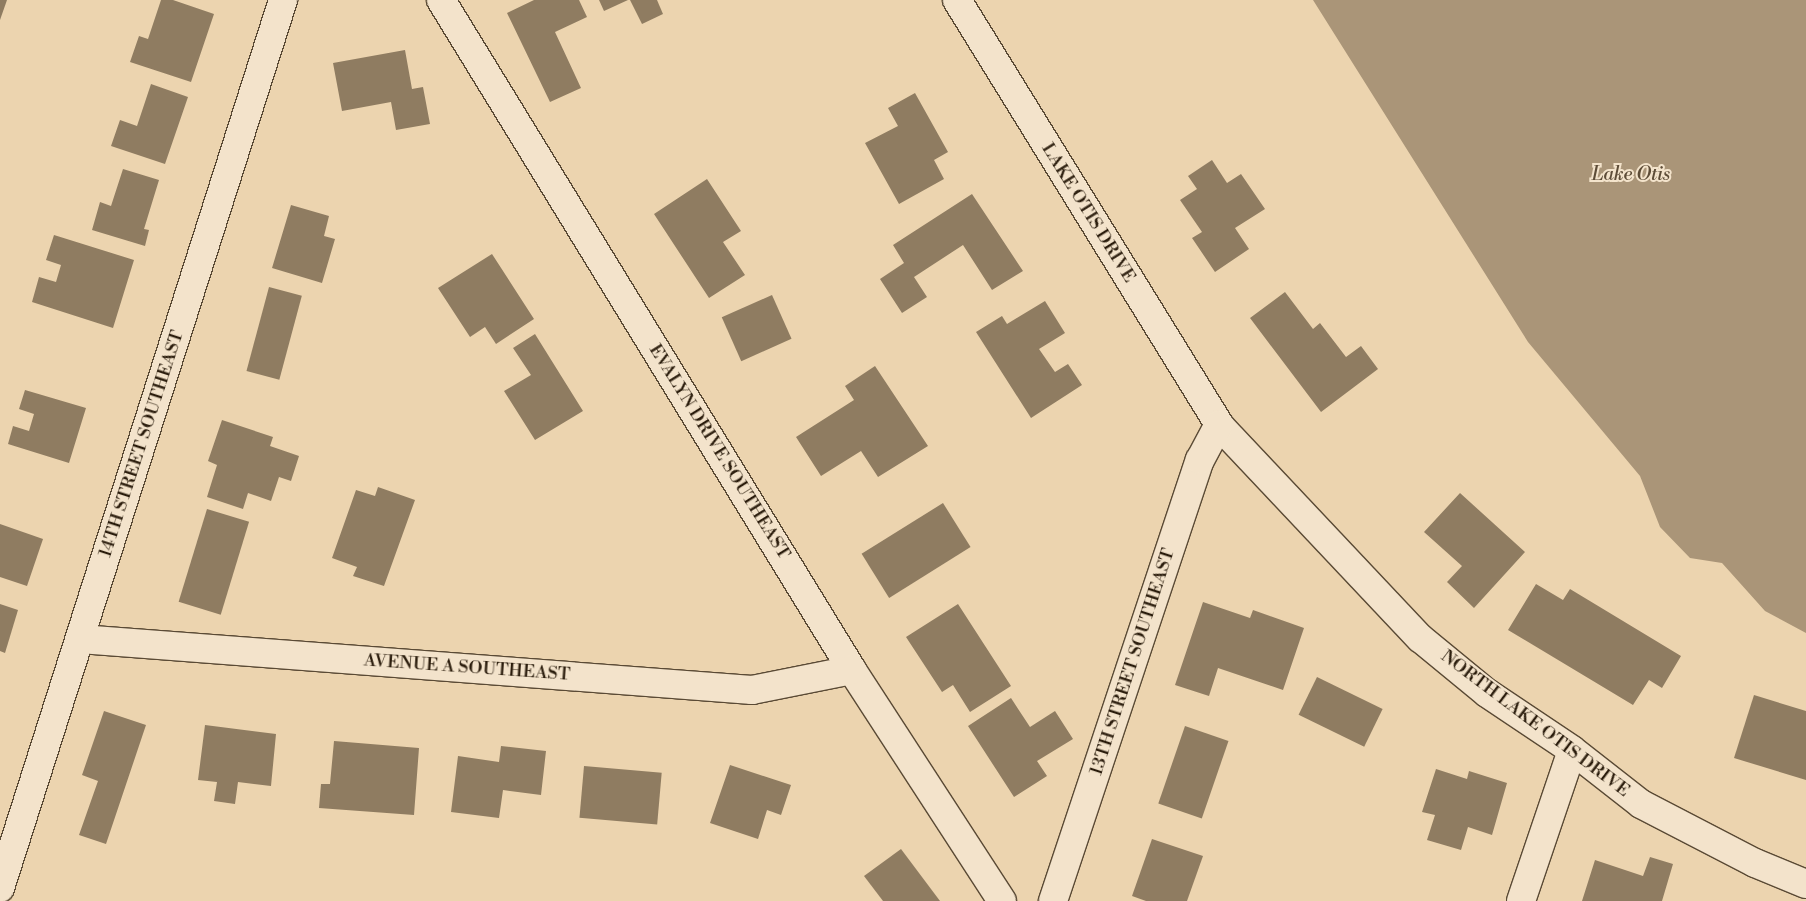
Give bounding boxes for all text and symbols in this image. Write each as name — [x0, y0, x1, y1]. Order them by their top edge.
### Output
street label: LAKE OTIS DRIVE — [1036, 139, 1140, 287]
water label: Lake Otis — [1592, 164, 1670, 186]
street label: 14TH STREET SOUTHEAST — [95, 328, 189, 560]
street label: EVALYN DRIVE SOUTHEAST — [644, 341, 794, 563]
street label: 13TH STREET SOUTHEAST — [1086, 546, 1180, 778]
street label: NORTH LAKE OTIS DRIVE — [1436, 646, 1634, 802]
street label: AVENUE A SOUTHEAST — [363, 650, 571, 686]

